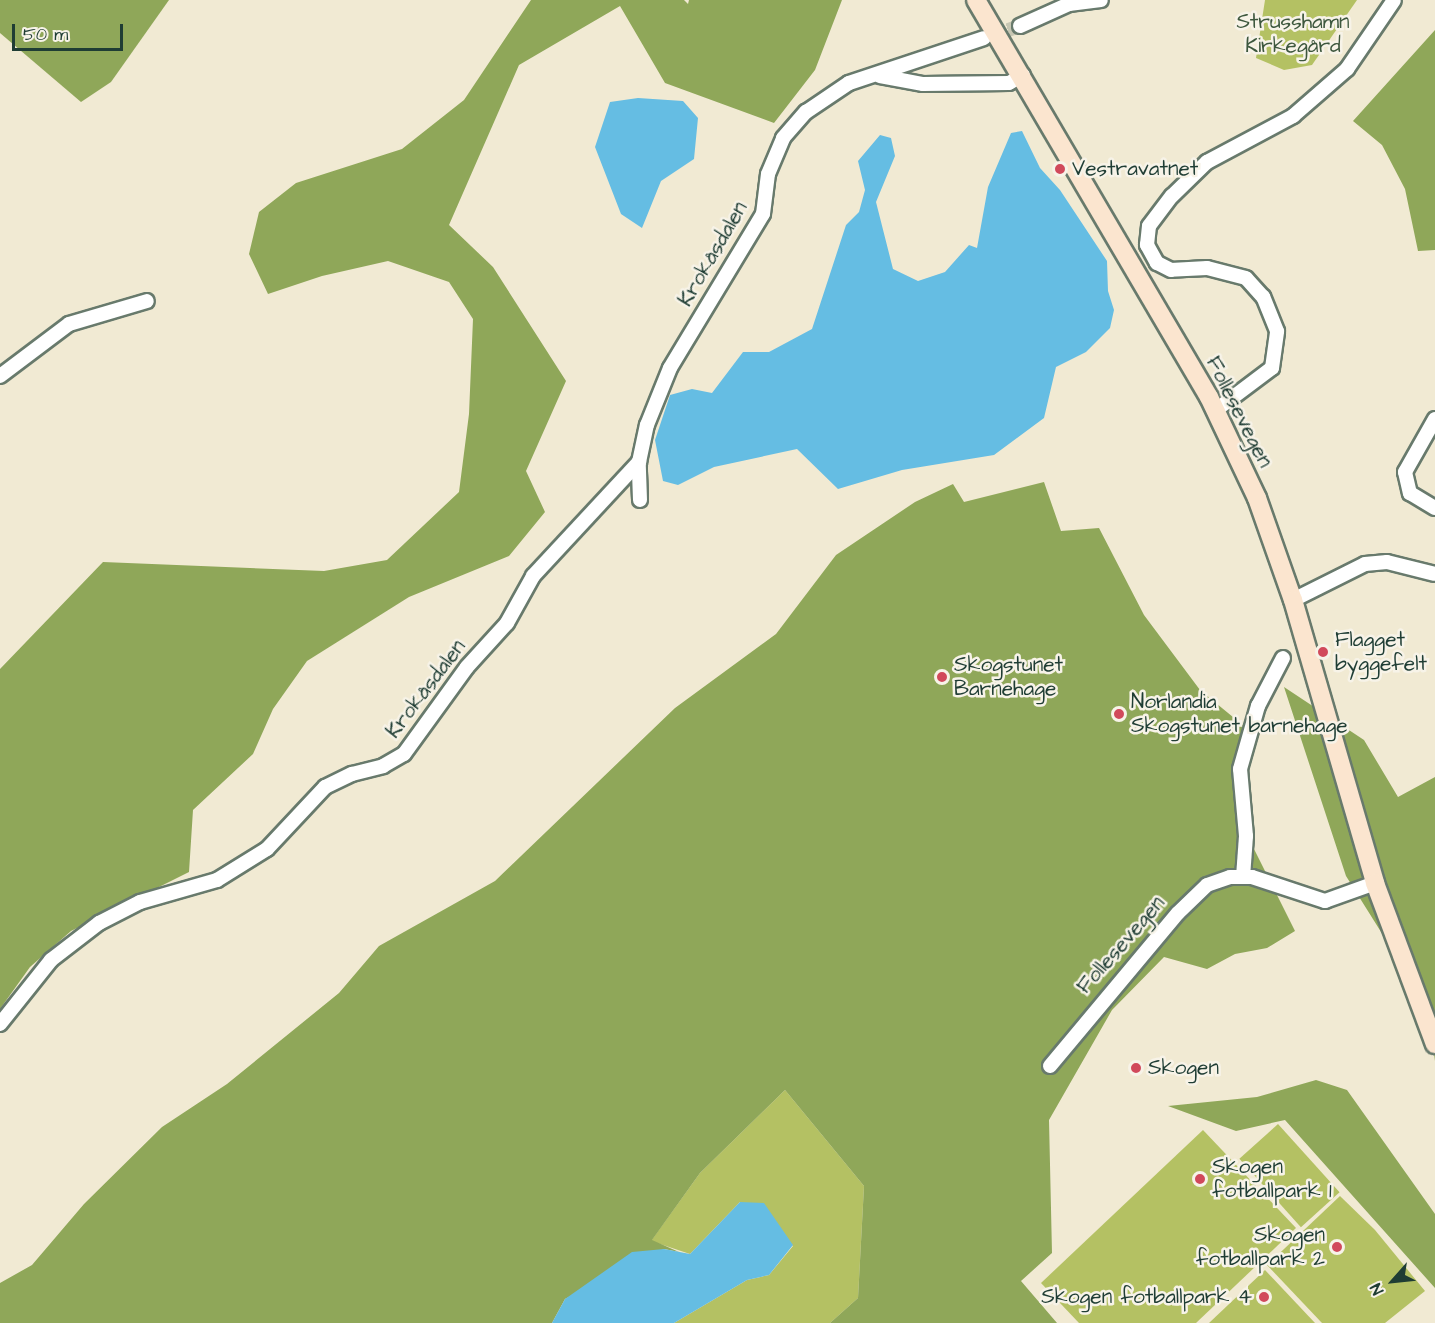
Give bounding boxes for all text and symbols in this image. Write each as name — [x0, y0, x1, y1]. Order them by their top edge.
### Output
park label: Strusshamn Kirkegård — [1236, 9, 1350, 59]
scale bar — [15, 12, 126, 50]
text: 50 m — [23, 22, 68, 47]
place label: Vestravatnet — [1072, 156, 1198, 182]
marker: Vestravatnet — [1053, 162, 1067, 176]
street label: Krokåsdalen — [673, 197, 753, 311]
street label: Follesevegen — [1200, 352, 1278, 472]
place label: Flagget byggefelt — [1335, 627, 1427, 677]
street label: Krokåsdalen — [381, 635, 471, 743]
marker: Flagget byggefelt — [1316, 645, 1330, 659]
place label: Skogstunet Barnehage — [954, 652, 1063, 702]
marker: Skogstunet Barnehage — [935, 670, 949, 684]
place label: Norlandia Skogstunet barnehage — [1131, 689, 1348, 739]
marker: Norlandia Skogstunet barnehage — [1112, 707, 1126, 721]
street label: Follesevegen — [1072, 891, 1170, 999]
place label: Skogen — [1148, 1055, 1219, 1081]
marker: Skogen — [1129, 1061, 1143, 1075]
place label: Skogen fotballpark 1 — [1212, 1154, 1332, 1204]
marker: Skogen fotballpark 1 — [1193, 1172, 1207, 1186]
place label: Skogen fotballpark 2 — [1196, 1222, 1325, 1272]
marker: Skogen fotballpark 2 — [1330, 1240, 1344, 1254]
north arrow — [1363, 1251, 1423, 1311]
text: N — [1365, 1280, 1389, 1299]
place label: Skogen fotballpark 4 — [1041, 1284, 1252, 1310]
marker: Skogen fotballpark 4 — [1257, 1290, 1271, 1304]

